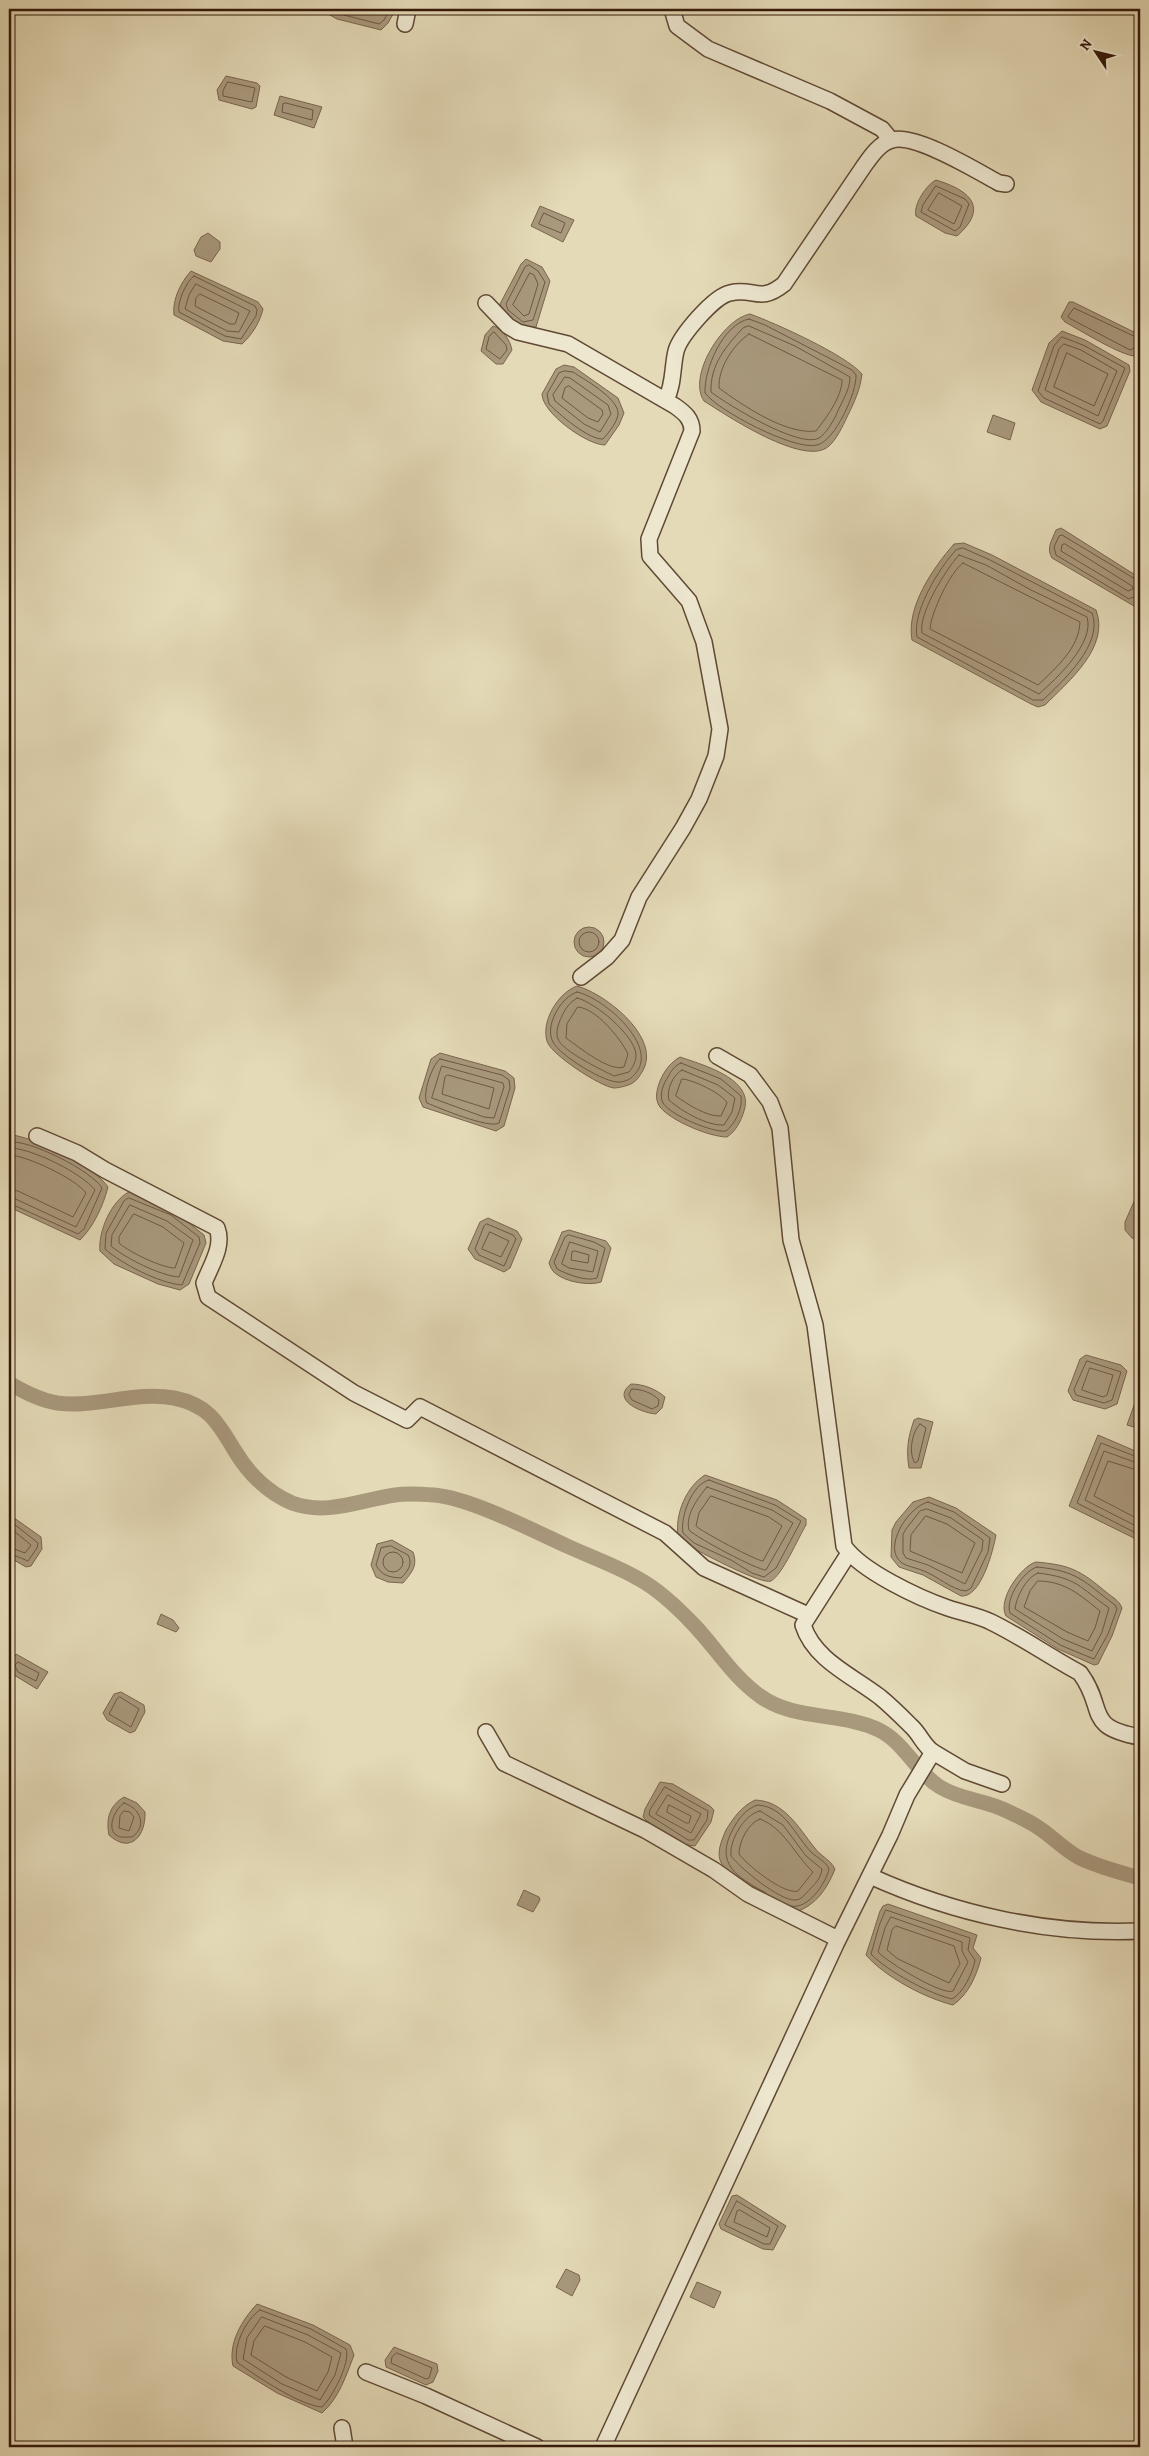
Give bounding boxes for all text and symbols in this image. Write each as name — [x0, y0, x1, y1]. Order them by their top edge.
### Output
north arrow — [1072, 28, 1122, 78]
text: N — [1075, 35, 1096, 54]

